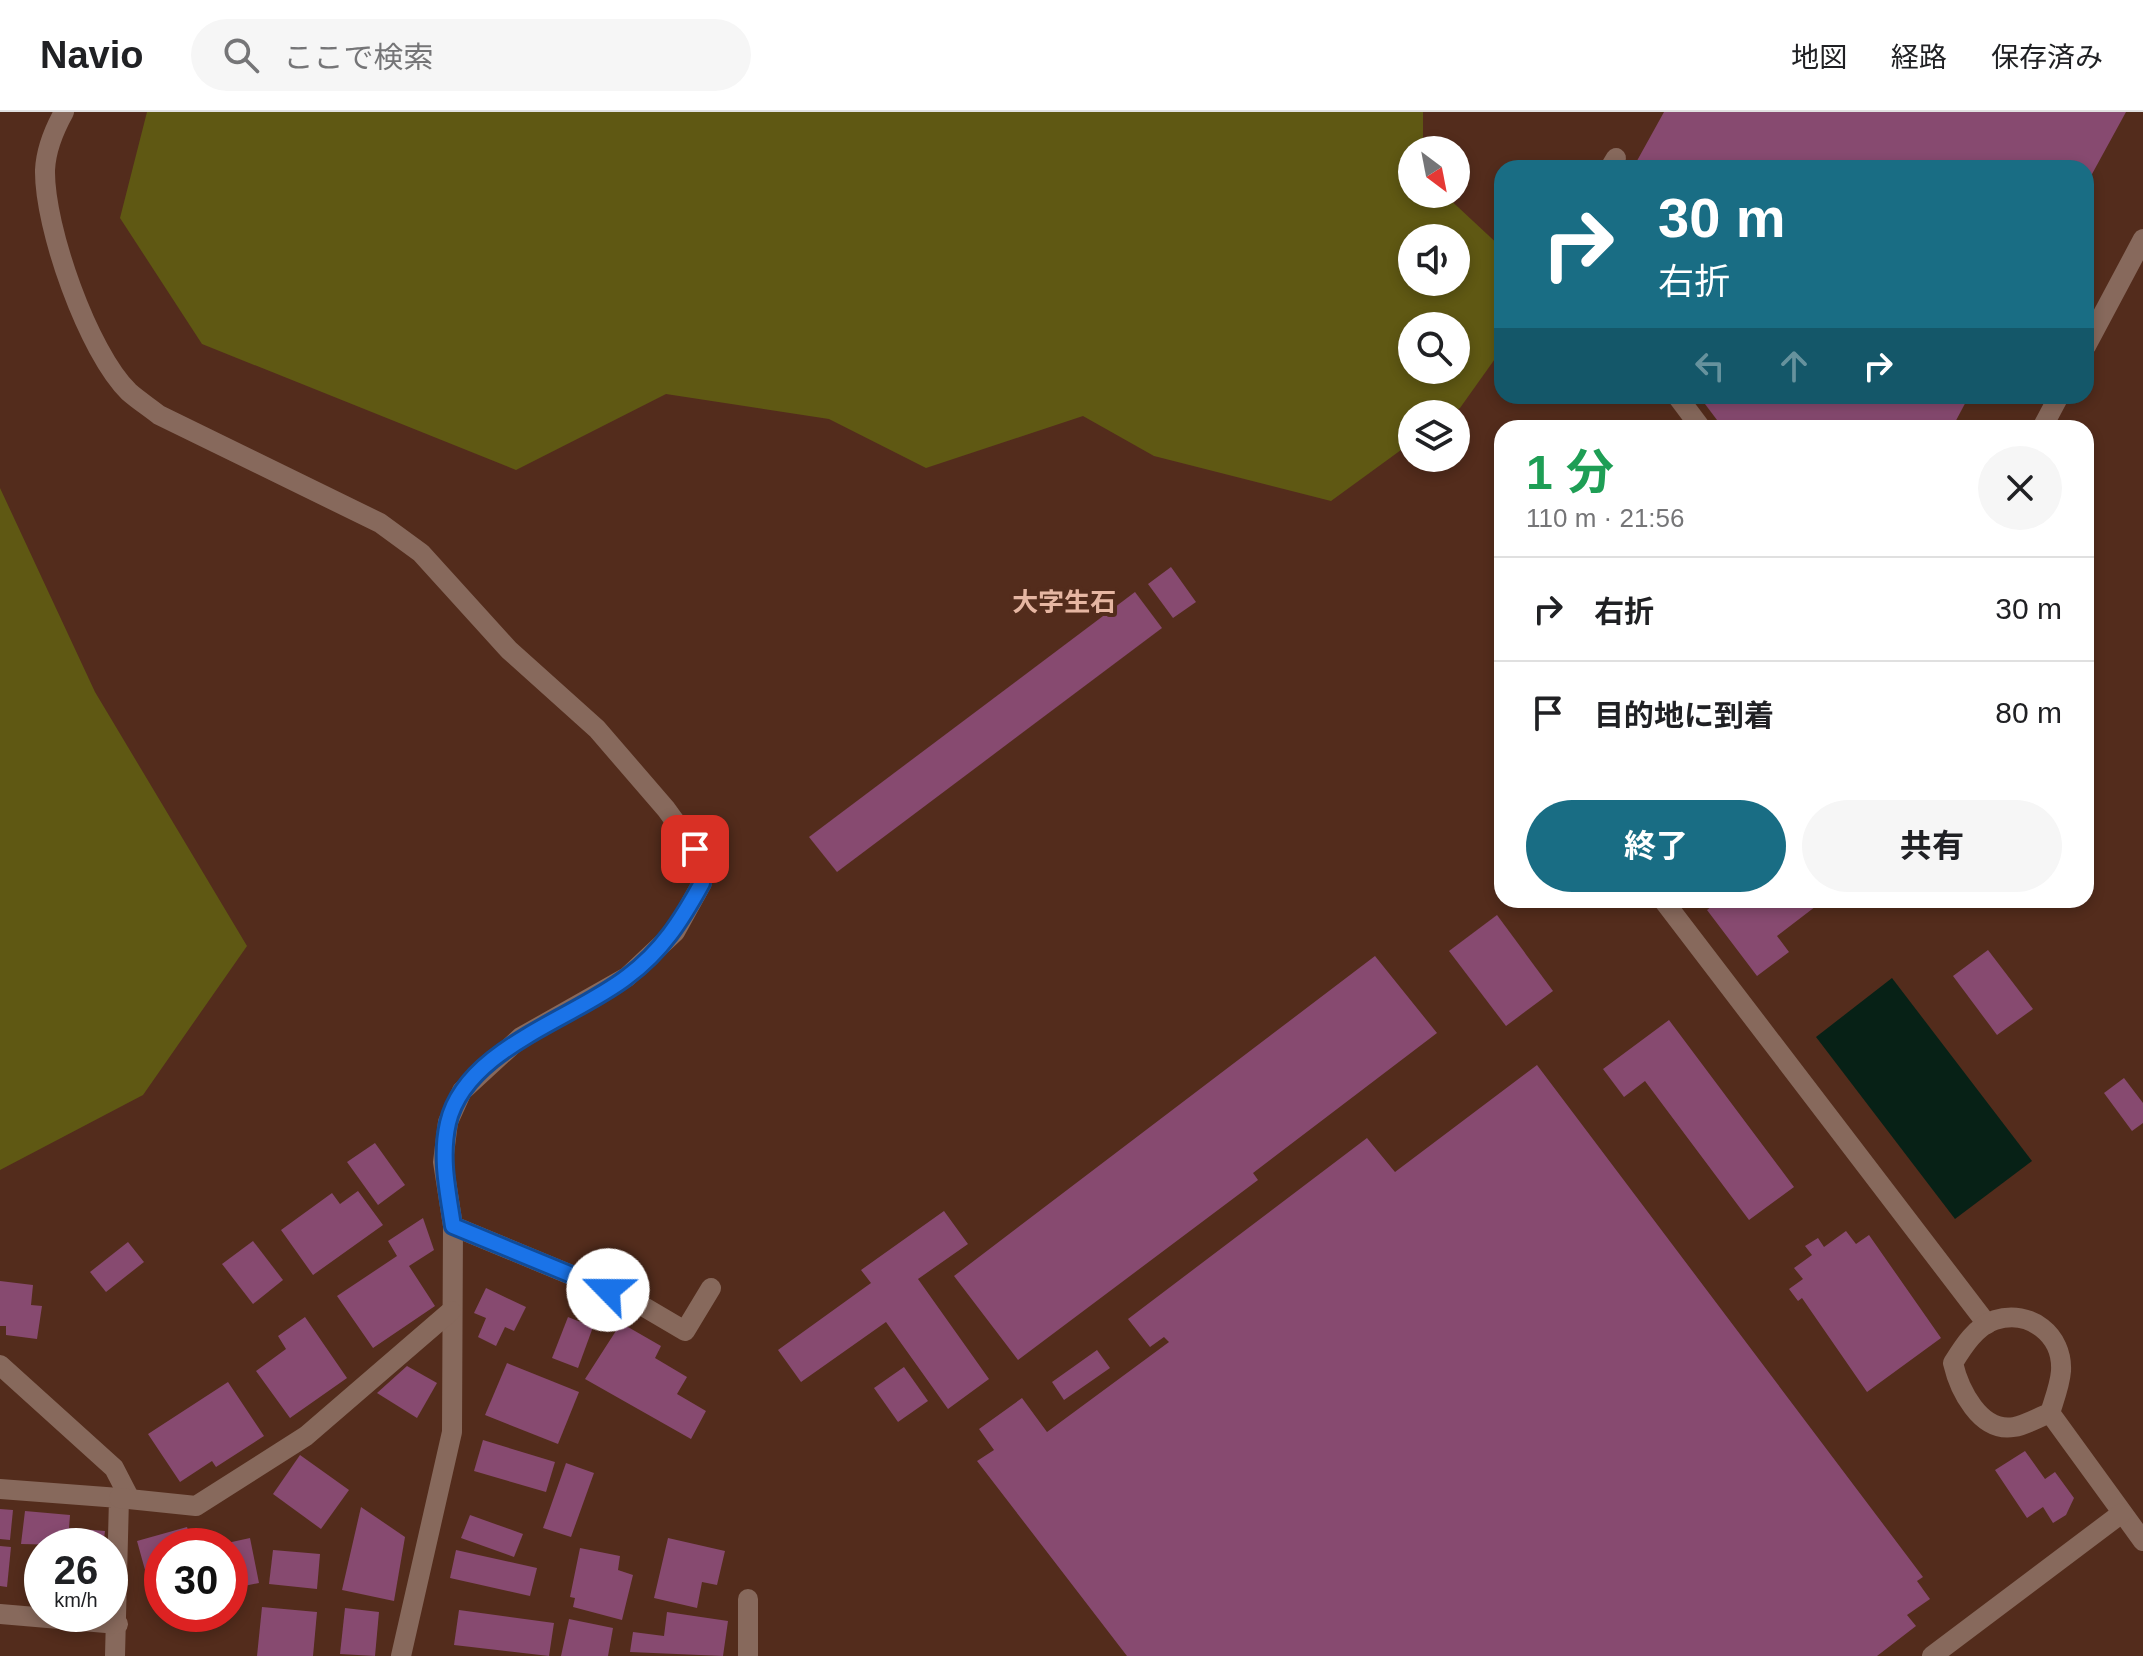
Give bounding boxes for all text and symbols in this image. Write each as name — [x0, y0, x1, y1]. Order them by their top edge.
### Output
search box — [191, 19, 751, 91]
icon: search — [219, 33, 263, 77]
text: Navio — [40, 34, 143, 76]
text: ここで検索 — [283, 41, 433, 74]
text: 地図 — [1791, 42, 1847, 73]
text: 経路 — [1891, 42, 1947, 73]
text: 保存済み — [1991, 42, 2103, 73]
north arrow — [1398, 136, 1470, 208]
map controls — [1398, 136, 1470, 472]
text: 30 m — [1658, 186, 1786, 249]
icon: right — [1526, 192, 1630, 296]
button: sound — [1398, 224, 1470, 296]
text: 右折 — [1658, 261, 1730, 302]
button: search — [1398, 312, 1470, 384]
icon: left — [1688, 344, 1732, 388]
icon: ahead — [1772, 344, 1816, 388]
icon: right — [1856, 344, 1900, 388]
button: layers — [1398, 400, 1470, 472]
text: 1 分 — [1526, 446, 1614, 499]
button: close — [1978, 446, 2062, 530]
text: 110 m · 21:56 — [1526, 503, 1685, 533]
district label: 大字生石 — [1012, 587, 1116, 617]
icon: right — [1526, 587, 1570, 631]
text: 30 m — [1995, 592, 2062, 625]
text: 右折 — [1594, 595, 1654, 628]
icon: arrive — [1526, 691, 1570, 735]
text: 80 m — [1995, 696, 2062, 729]
text: 目的地に到着 — [1594, 699, 1774, 732]
button: 終了 — [1526, 800, 1786, 892]
button: 共有 — [1802, 800, 2062, 892]
pin — [661, 815, 729, 883]
icon: arrive — [673, 827, 717, 871]
position arrow — [566, 1248, 650, 1332]
speed limit sign: 30 — [144, 1528, 248, 1632]
text: 26 — [54, 1548, 98, 1592]
text: km/h — [54, 1589, 98, 1611]

